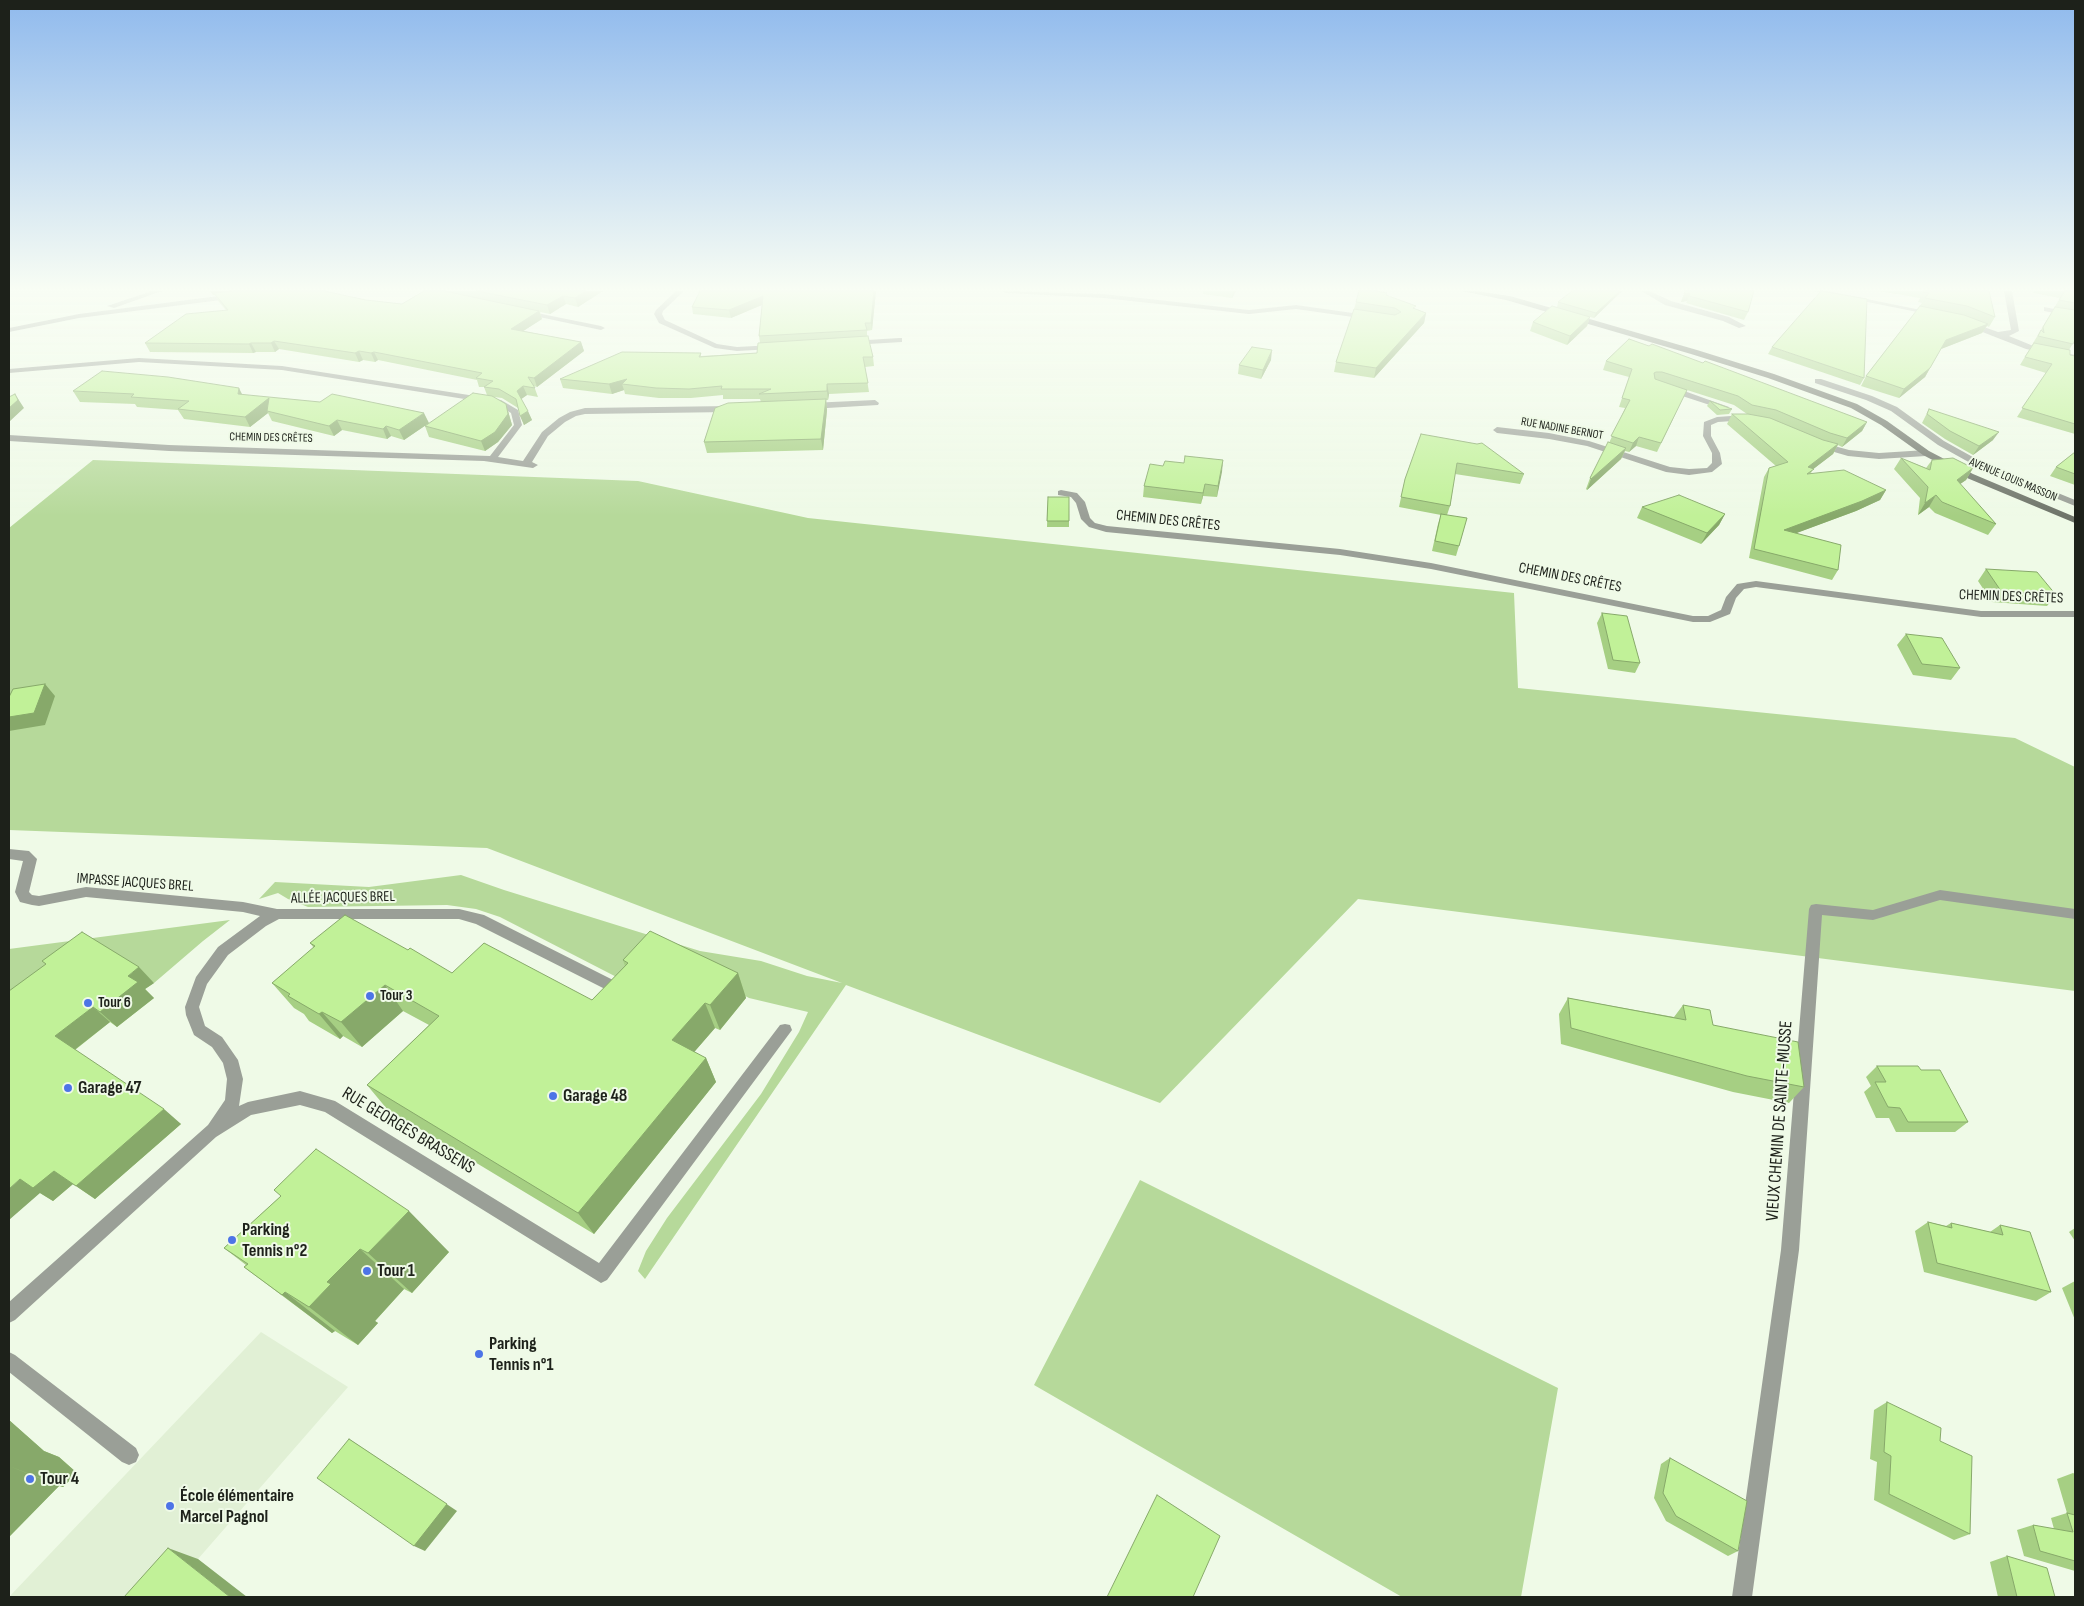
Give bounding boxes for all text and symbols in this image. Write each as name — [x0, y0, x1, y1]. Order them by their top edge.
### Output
street label: RUE NADINE BERNOT — [1520, 415, 1604, 443]
street label: CHEMIN DES CRÊTES — [229, 430, 313, 446]
street label: AVENUE LOUIS MASSON — [1967, 455, 2059, 505]
street label: CHEMIN DES CRÊTES — [1115, 507, 1221, 535]
street label: CHEMIN DES CRÊTES — [1517, 559, 1623, 597]
street label: CHEMIN DES CRÊTES — [1958, 586, 2064, 608]
street label: IMPASSE JACQUES BREL — [76, 870, 194, 896]
street label: ALLÉE JACQUES BREL — [291, 888, 395, 908]
place label: Tour 3 — [380, 987, 412, 1005]
marker: Tour 3 — [364, 990, 376, 1002]
place label: Tour 6 — [98, 994, 131, 1012]
marker: Tour 6 — [82, 997, 94, 1009]
street label: VIEUX CHEMIN DE SAINTE-MUSSE — [1762, 1020, 1798, 1222]
place label: Garage 47 — [78, 1077, 141, 1099]
marker: Garage 47 — [62, 1082, 74, 1094]
street label: RUE GEORGES BRASSENS — [338, 1083, 478, 1179]
place label: Garage 48 — [563, 1085, 627, 1107]
marker: Garage 48 — [547, 1090, 559, 1102]
place label: Parking Tennis n°2 — [242, 1219, 307, 1262]
marker: Parking Tennis n°2 — [226, 1234, 238, 1246]
place label: Tour 1 — [377, 1260, 415, 1282]
marker: Tour 1 — [361, 1265, 373, 1277]
place label: Parking Tennis n°1 — [489, 1333, 554, 1376]
marker: Parking Tennis n°1 — [473, 1348, 485, 1360]
place label: Tour 4 — [40, 1468, 79, 1490]
marker: Tour 4 — [24, 1473, 36, 1485]
place label: École élémentaire Marcel Pagnol — [180, 1485, 294, 1528]
marker: École élémentaire Marcel Pagnol — [164, 1500, 176, 1512]

